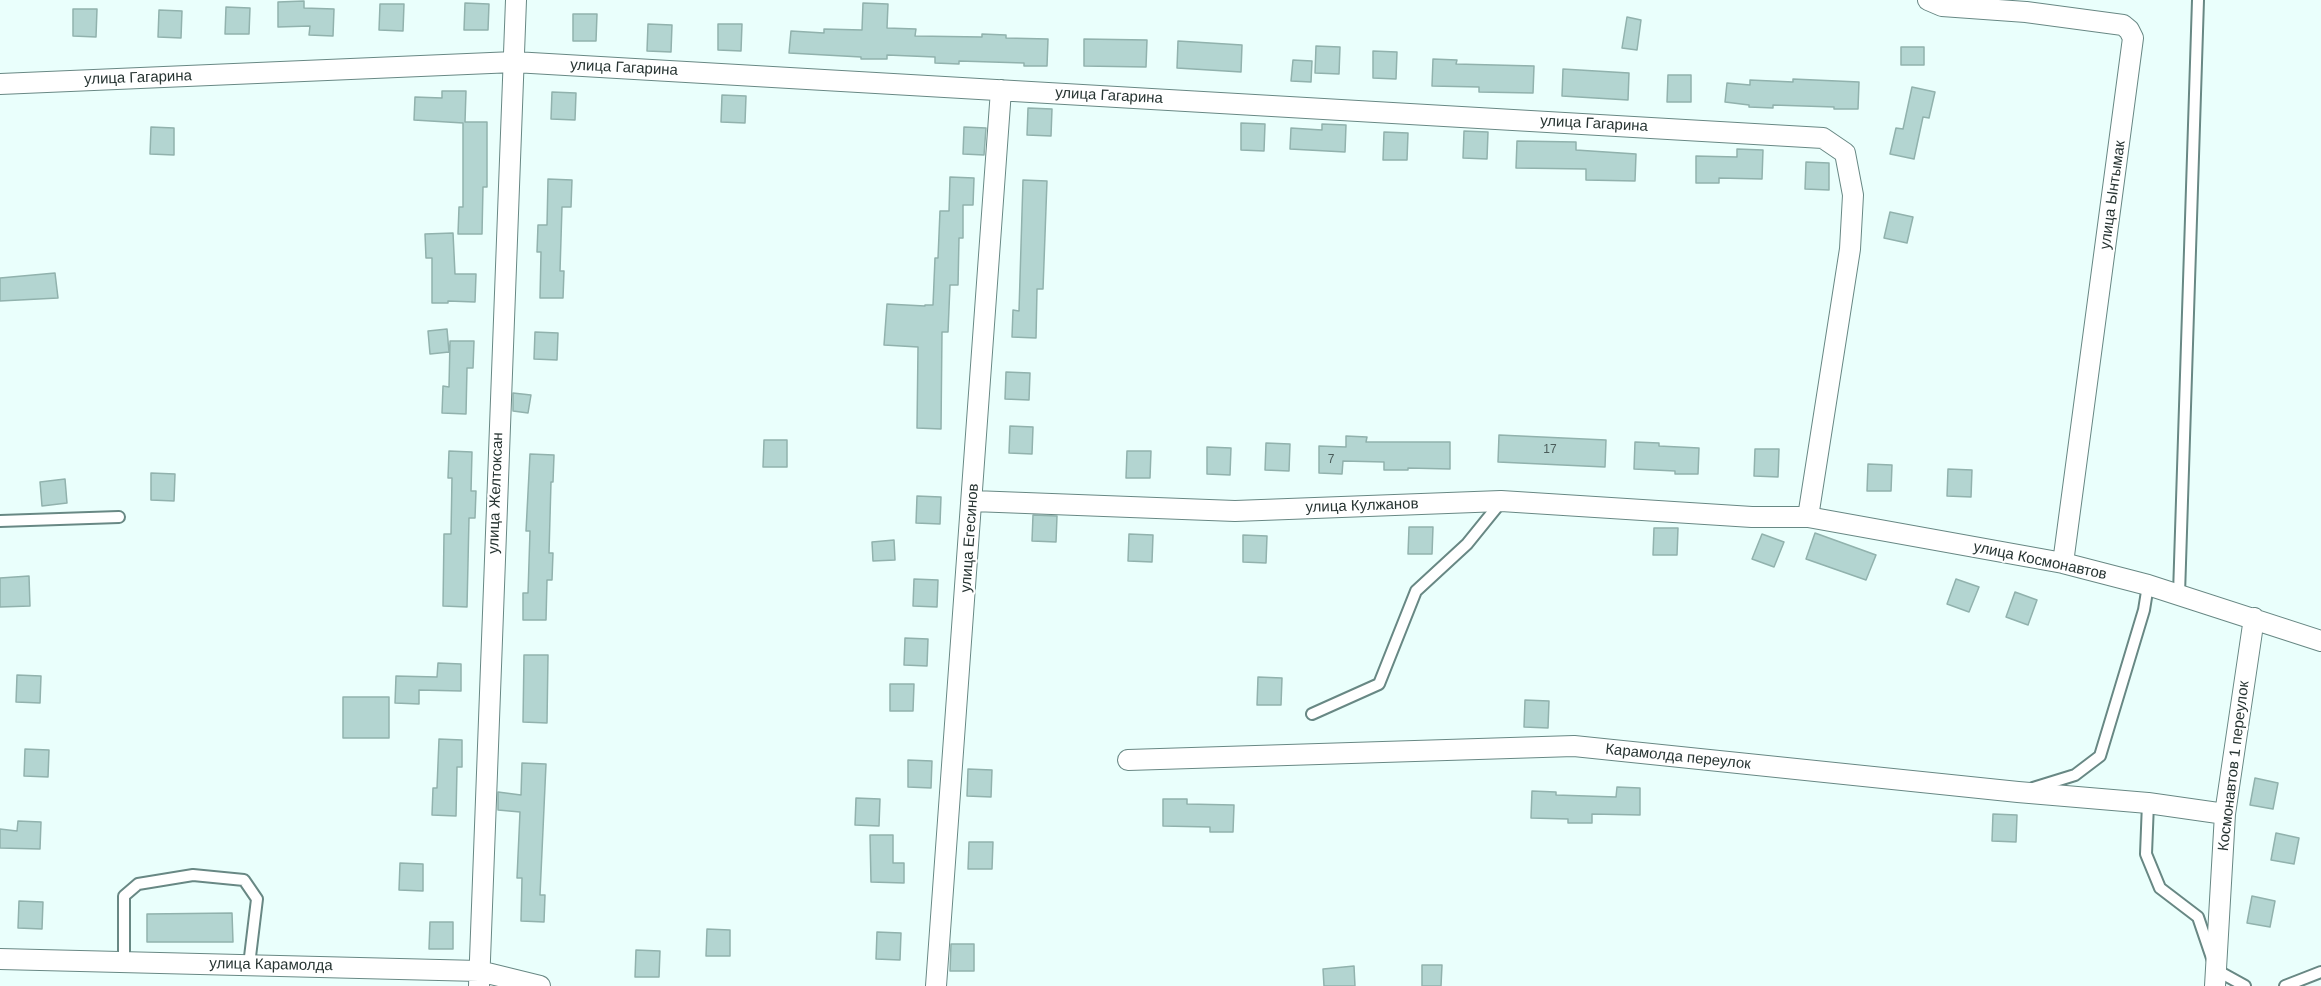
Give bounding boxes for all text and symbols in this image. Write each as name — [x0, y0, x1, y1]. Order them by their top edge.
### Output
street label: улица Гагарина — [570, 56, 678, 80]
street label: улица Гагарина — [84, 67, 192, 89]
street label: улица Гагарина — [1055, 84, 1163, 108]
street label: улица Гагарина — [1540, 112, 1648, 136]
street label: улица Ынтымак — [2096, 139, 2130, 251]
street label: улица Желтоксан — [485, 432, 507, 554]
house number: 17 — [1543, 443, 1557, 457]
house number: 7 — [1328, 453, 1334, 467]
street label: улица Егесинов — [957, 483, 983, 593]
street label: улица Кулжанов — [1305, 495, 1419, 517]
street label: улица Космонавтов — [1972, 538, 2108, 584]
street label: Космонавтов 1 переулок — [2215, 680, 2253, 852]
street label: Карамолда переулок — [1604, 740, 1752, 774]
street label: улица Карамолда — [209, 955, 333, 975]

